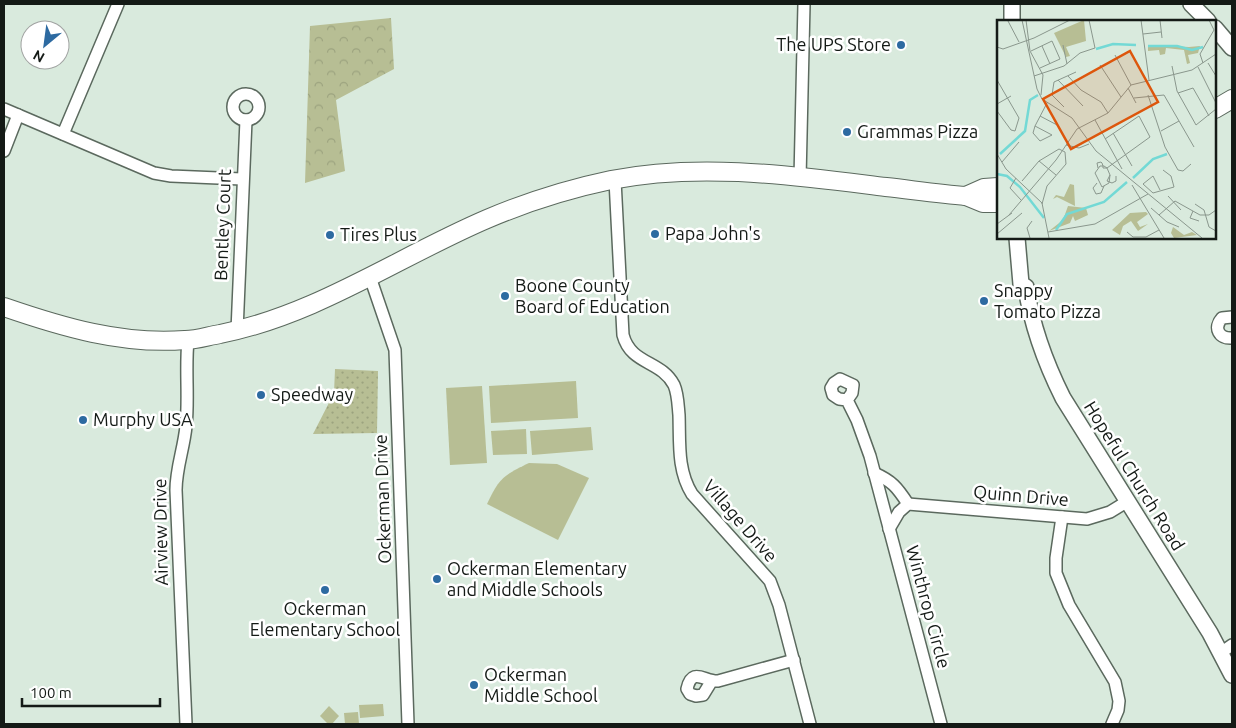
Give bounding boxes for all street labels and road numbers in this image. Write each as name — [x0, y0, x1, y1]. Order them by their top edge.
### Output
street label: Bentley Court — [210, 169, 234, 281]
street label: Hopeful Church Road — [1081, 397, 1189, 554]
street label: Ockerman Drive — [370, 434, 394, 564]
street label: Village Drive — [700, 475, 782, 565]
street label: Airview Drive — [149, 478, 171, 586]
street label: Quinn Drive — [972, 481, 1070, 510]
street label: Winthrop Circle — [903, 543, 955, 670]

